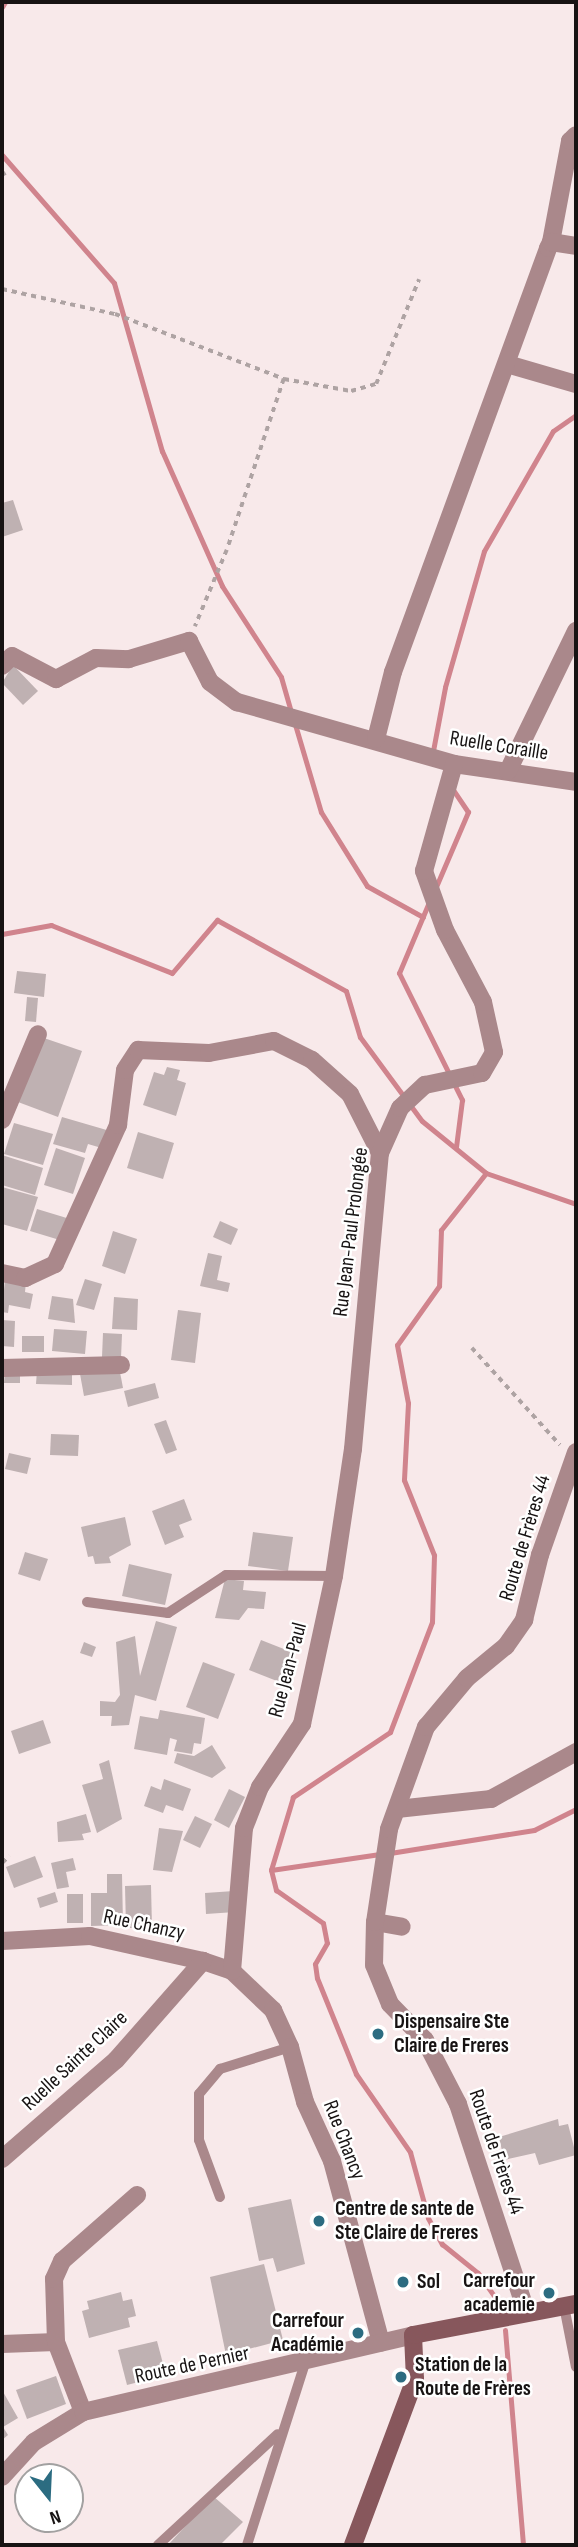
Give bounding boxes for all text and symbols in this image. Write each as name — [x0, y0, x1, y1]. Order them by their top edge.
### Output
street label: Ruelle Coraille — [448, 726, 550, 766]
street label: Rue Jean-Paul Prolongée — [328, 1146, 374, 1318]
street label: Route de Frères 44 — [494, 1472, 556, 1604]
street label: Rue Jean-Paul — [263, 1620, 313, 1720]
street label: Rue Chanzy — [101, 1904, 187, 1946]
street label: Ruelle Sainte Claire — [17, 2006, 133, 2116]
place label: Dispensaire Ste Claire de Freres — [394, 2009, 509, 2059]
marker: Dispensaire Ste Claire de Freres — [368, 2024, 388, 2044]
street label: Route de Frères 44 — [463, 2086, 529, 2218]
street label: Rue Chancy — [317, 2097, 371, 2183]
place label: Centre de sante de Ste Claire de Freres — [335, 2196, 478, 2246]
marker: Centre de sante de Ste Claire de Freres — [309, 2211, 329, 2231]
place label: Carrefour academie — [463, 2268, 535, 2318]
place label: Sol — [417, 2269, 440, 2295]
marker: Sol — [395, 2274, 411, 2290]
marker: Carrefour academie — [541, 2285, 557, 2301]
place label: Carrefour Académie — [271, 2308, 344, 2358]
marker: Carrefour Académie — [350, 2325, 366, 2341]
street label: Route de Pernier — [133, 2341, 251, 2389]
place label: Station de la Route de Frères — [415, 2352, 531, 2402]
marker: Station de la Route de Frères — [393, 2369, 409, 2385]
north arrow — [14, 2463, 84, 2533]
text: N — [47, 2504, 63, 2529]

